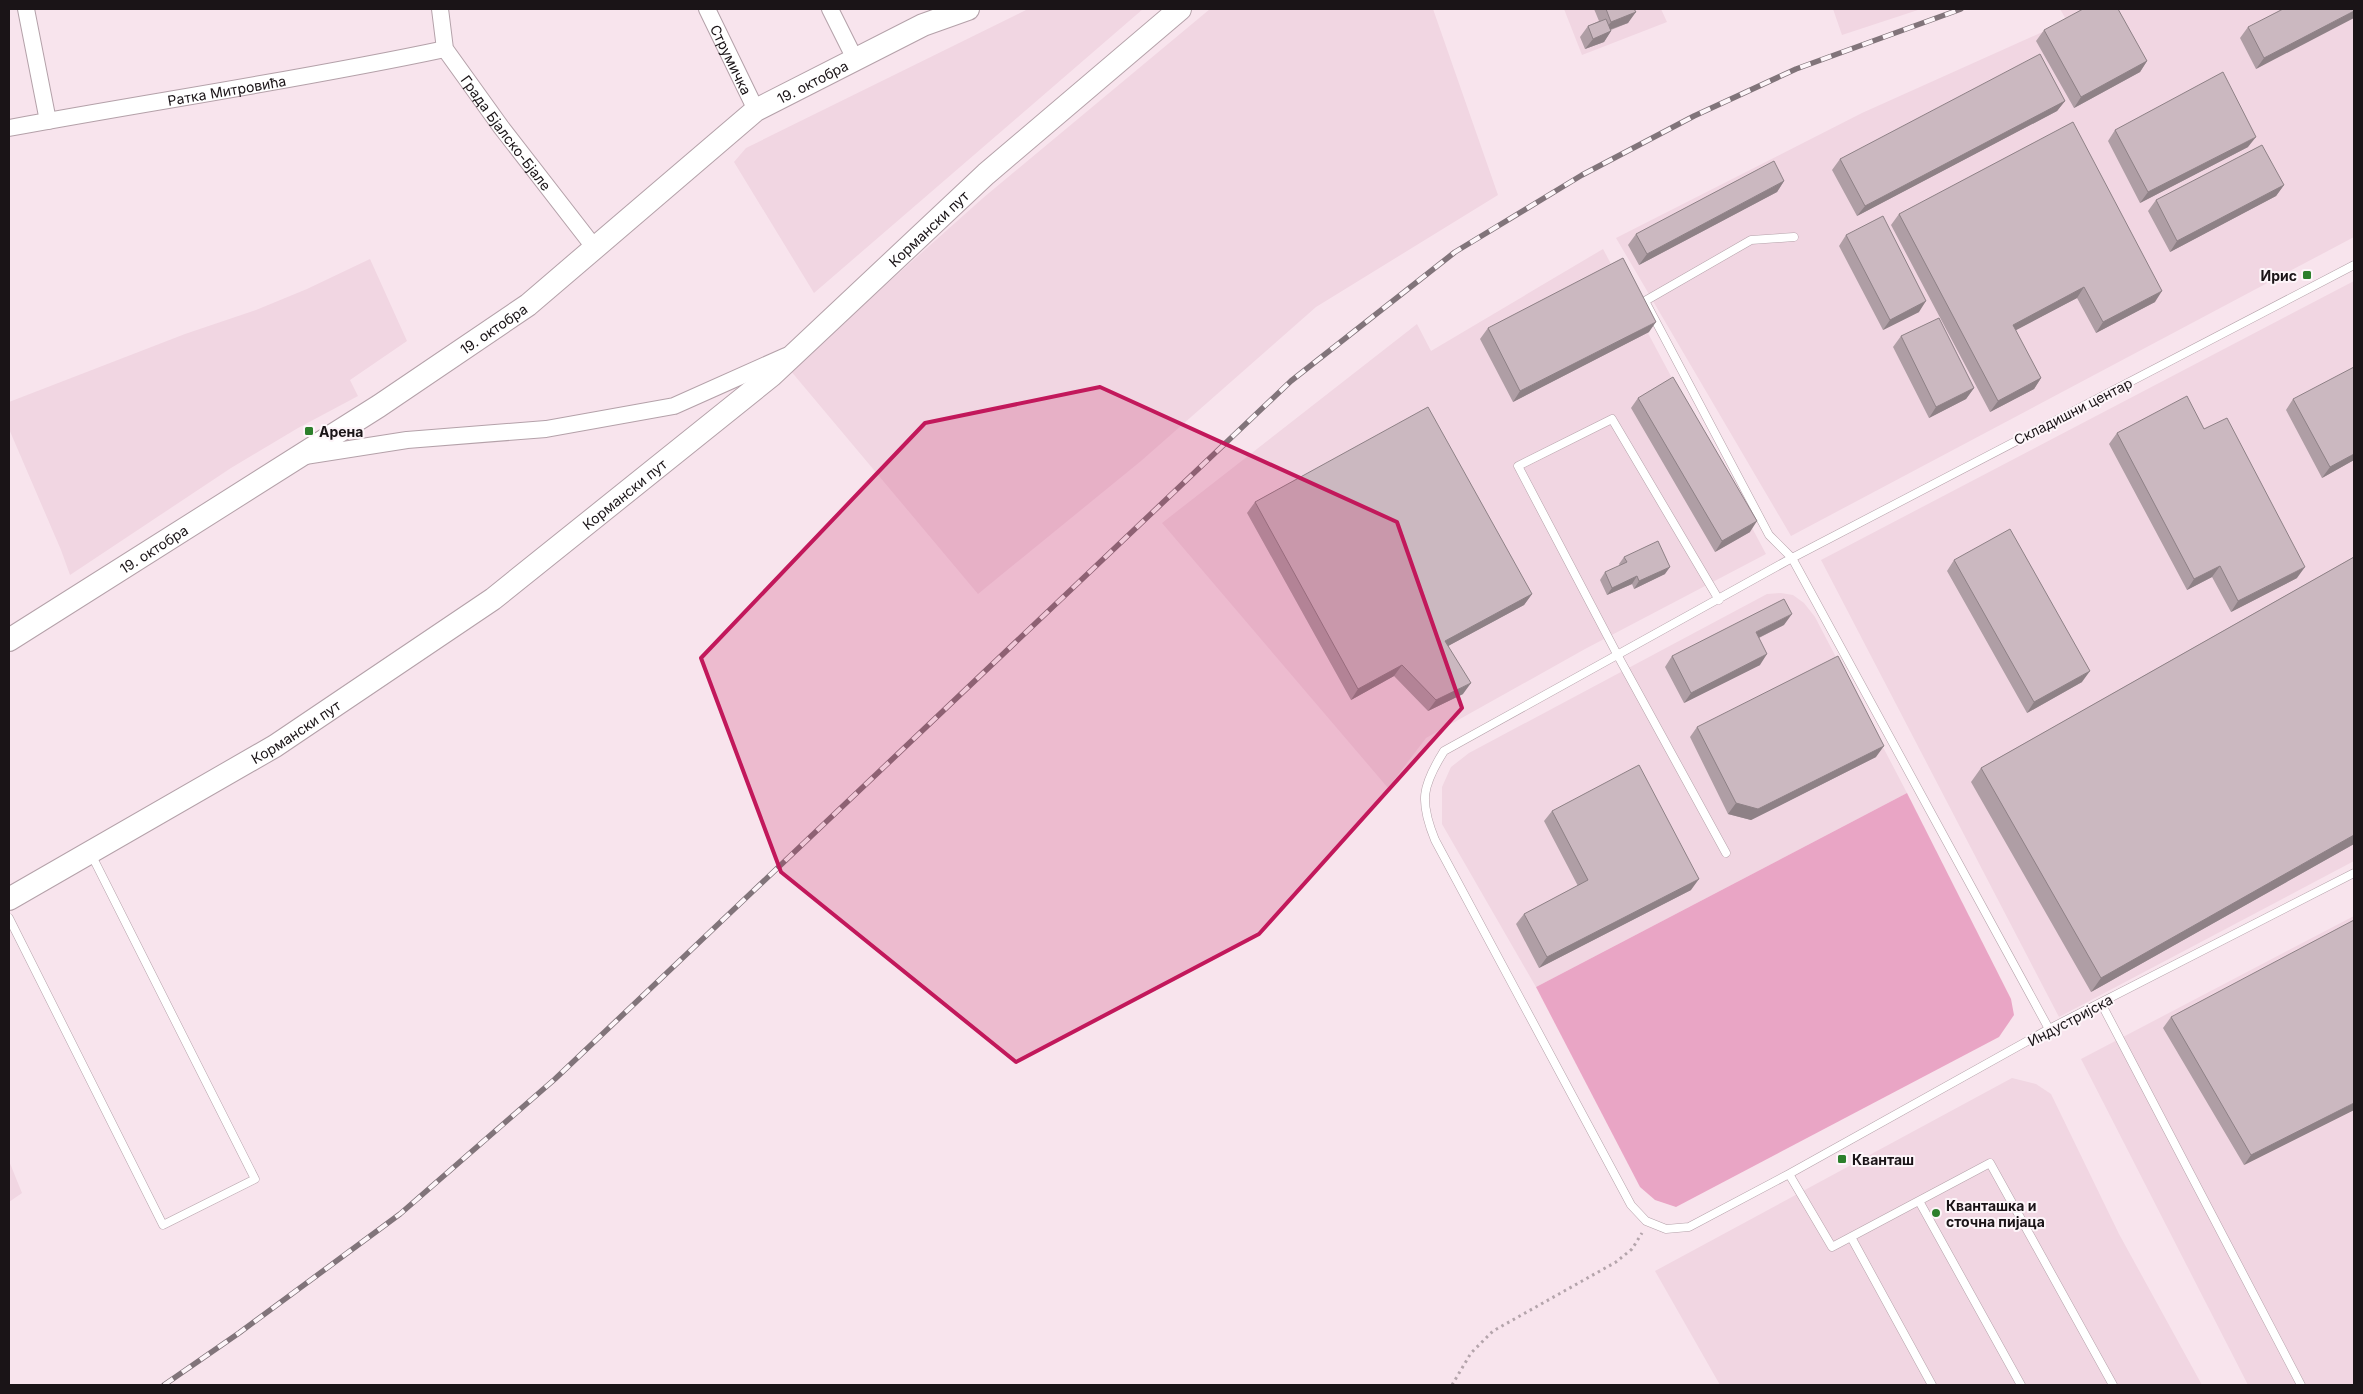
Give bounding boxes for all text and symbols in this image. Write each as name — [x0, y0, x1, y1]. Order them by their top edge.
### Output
street label: Струмичка — [707, 22, 756, 97]
street label: 19. октобра — [774, 56, 851, 107]
street label: Ратка Митровића — [166, 71, 287, 109]
street label: Града Бјалско-Бјале — [458, 72, 555, 193]
street label: Кормански пут — [885, 186, 972, 270]
place label: Ирис — [2261, 267, 2297, 284]
marker: Ирис — [2301, 269, 2313, 281]
street label: 19. октобра — [457, 300, 530, 357]
street label: Складишни центар — [2011, 374, 2135, 448]
place label: Арена — [319, 423, 363, 440]
marker: Арена — [303, 425, 315, 437]
street label: Кормански пут — [579, 455, 670, 533]
street label: 19. октобра — [116, 521, 191, 577]
street label: Кормански пут — [248, 696, 344, 767]
street label: Индустријска — [2025, 991, 2115, 1049]
place label: Кванташ — [1852, 1151, 1914, 1168]
marker: Кванташ — [1836, 1153, 1848, 1165]
place label: Кванташка и сточна пијаца — [1946, 1197, 2045, 1230]
marker: Кванташка и сточна пијаца — [1930, 1207, 1942, 1219]

